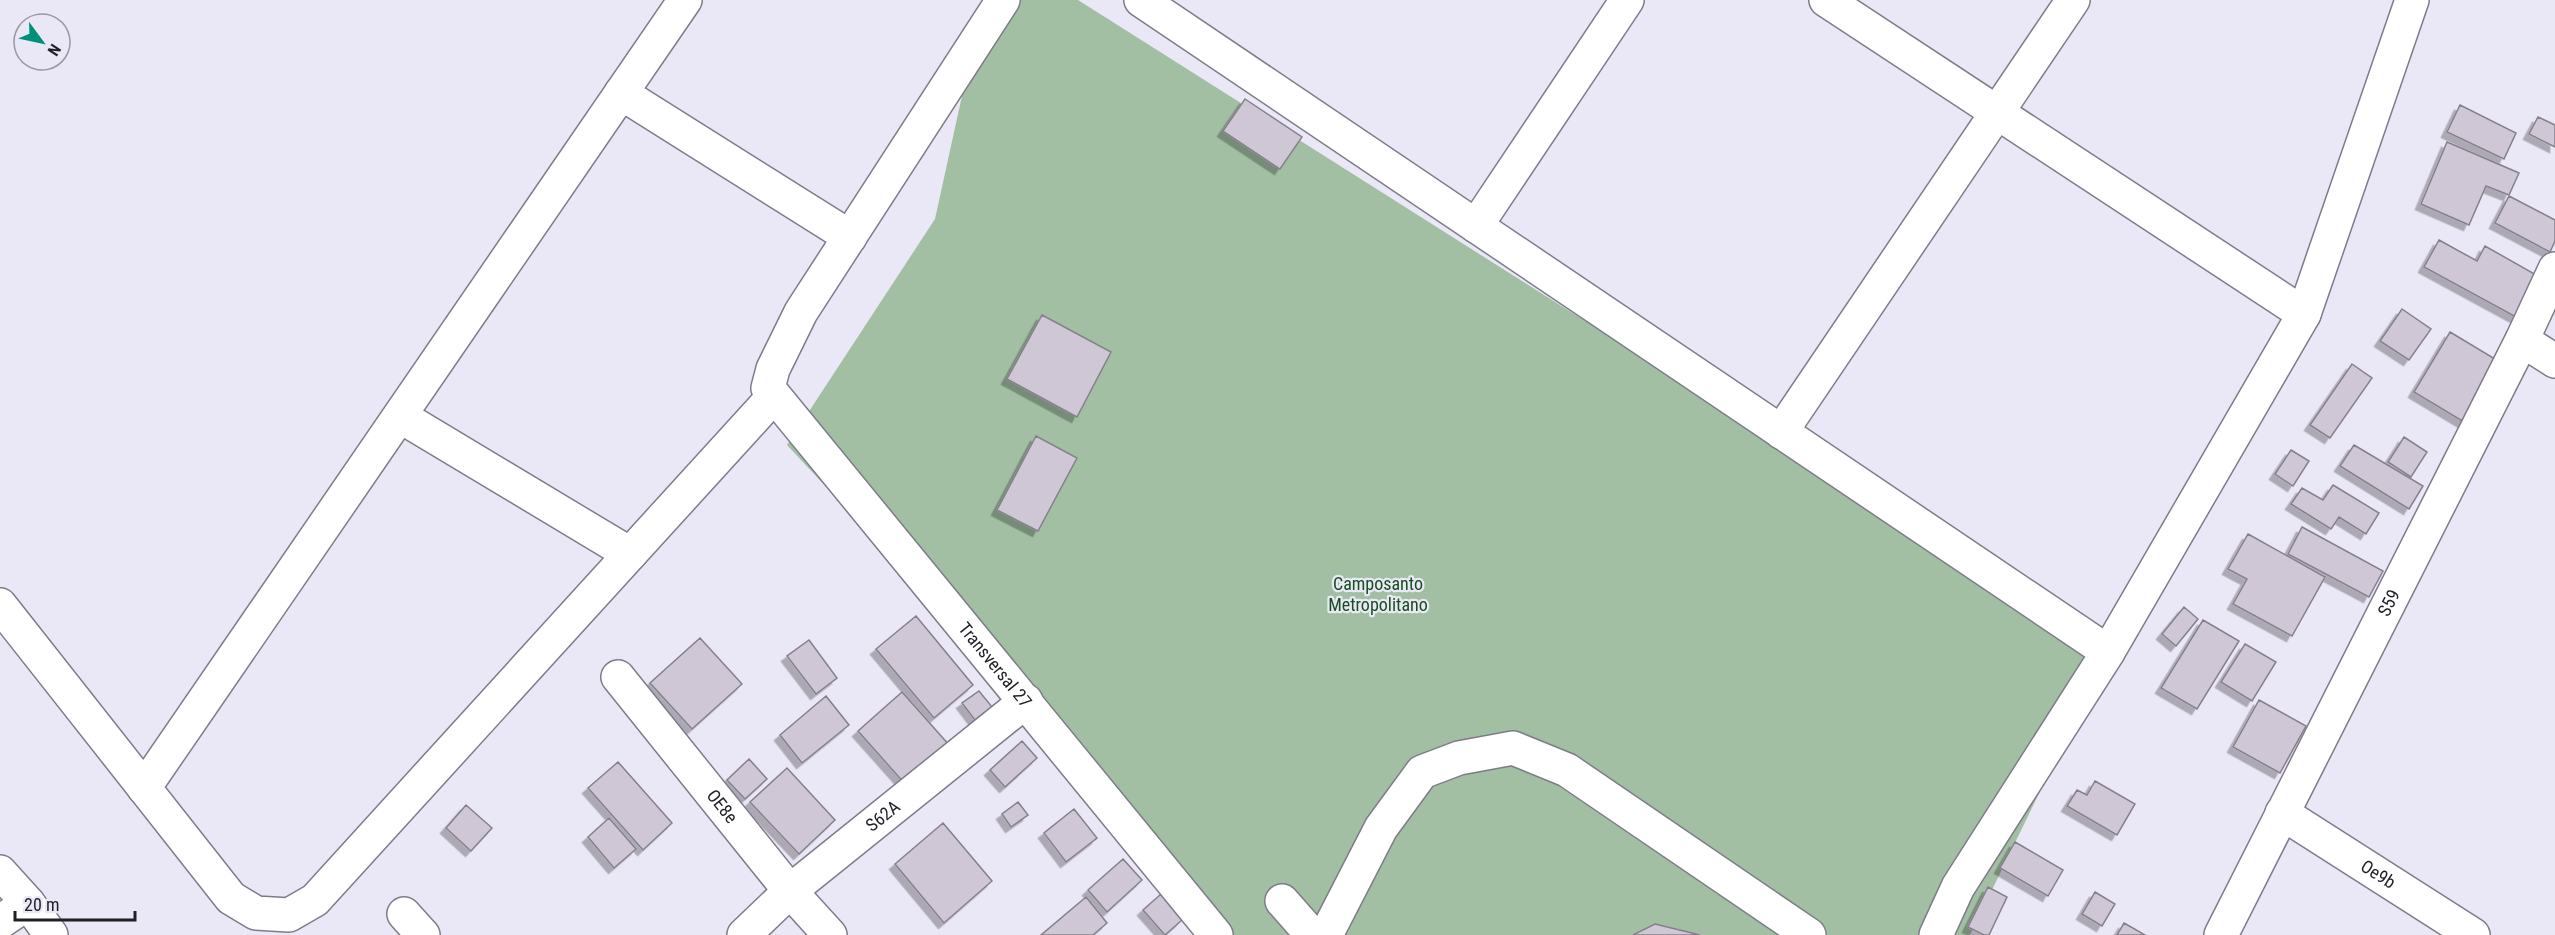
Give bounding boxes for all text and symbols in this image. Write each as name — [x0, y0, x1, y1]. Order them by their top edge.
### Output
north arrow — [12, 12, 72, 72]
text: N — [44, 41, 65, 59]
park label: Camposanto Metropolitano — [1328, 573, 1428, 615]
street label: S59 — [2373, 586, 2404, 620]
street label: Transversal 27 — [954, 618, 1036, 712]
street label: OE8e — [703, 785, 742, 827]
street label: S62A — [861, 795, 904, 836]
street label: Oe9b — [2357, 855, 2400, 893]
scale bar — [15, 884, 135, 922]
text: 20 m — [24, 894, 59, 915]

